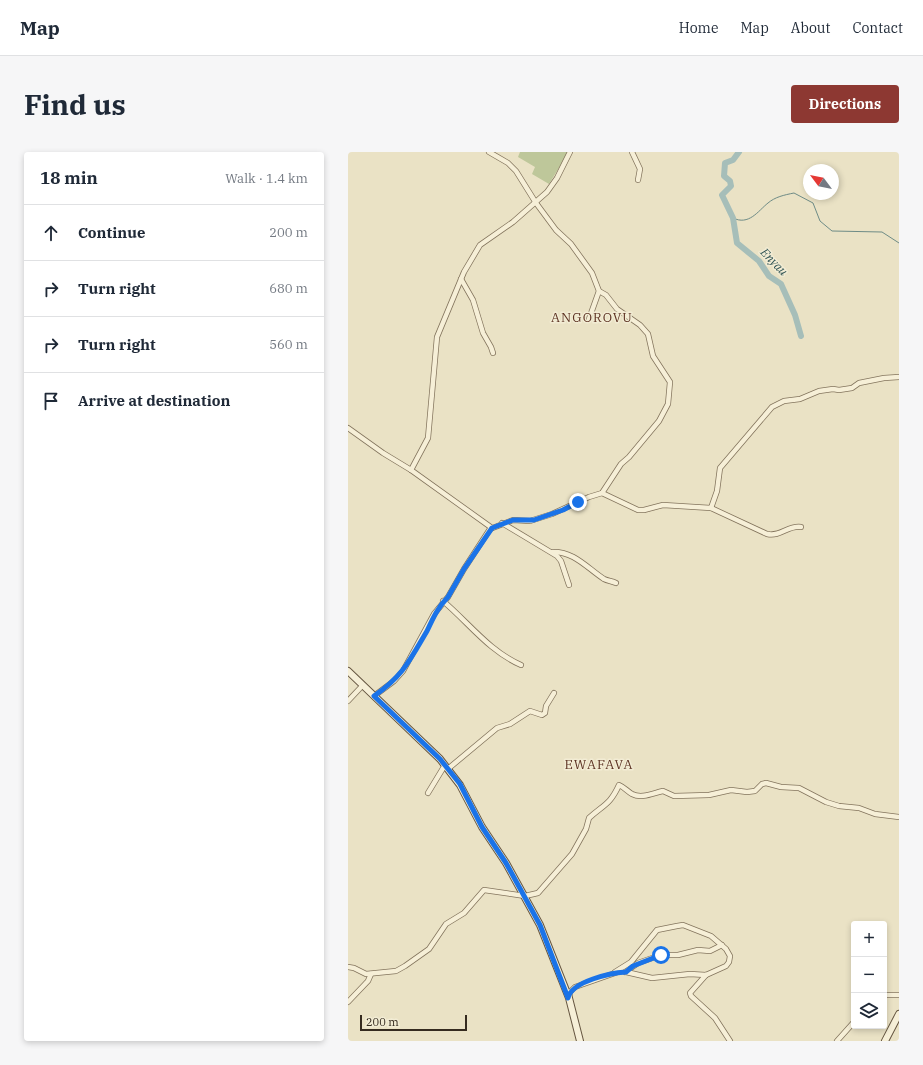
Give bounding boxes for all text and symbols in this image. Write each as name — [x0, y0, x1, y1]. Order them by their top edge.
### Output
text: Map — [20, 16, 60, 40]
text: Home — [679, 19, 718, 37]
text: Map — [740, 19, 769, 37]
text: About — [791, 19, 830, 37]
text: Contact — [852, 19, 903, 37]
button: Directions — [791, 85, 899, 123]
text: Find us — [24, 86, 126, 123]
north arrow — [803, 164, 839, 200]
text: 18 min — [40, 167, 98, 189]
text: Walk · 1.4 km — [225, 170, 308, 187]
icon: ahead — [40, 222, 62, 244]
text: Continue — [78, 223, 145, 242]
text: 200 m — [269, 224, 308, 241]
water label: Enyau — [757, 244, 791, 279]
icon: right — [40, 278, 62, 300]
text: Turn right — [78, 279, 156, 298]
text: 680 m — [269, 280, 308, 297]
district label: ANGOROVU — [551, 309, 633, 326]
icon: right — [40, 334, 62, 356]
text: Turn right — [78, 335, 156, 354]
text: 560 m — [269, 336, 308, 353]
icon: arrive — [40, 390, 62, 412]
text: Arrive at destination — [78, 391, 230, 410]
route end — [569, 493, 587, 511]
district label: EWAFAVA — [565, 756, 633, 773]
map controls — [851, 921, 887, 1029]
button: + — [851, 921, 887, 957]
route start — [652, 946, 670, 964]
button: − — [851, 957, 887, 993]
button: layers — [851, 993, 887, 1029]
scale bar — [360, 1013, 467, 1032]
text: 200 m — [366, 1015, 399, 1029]

